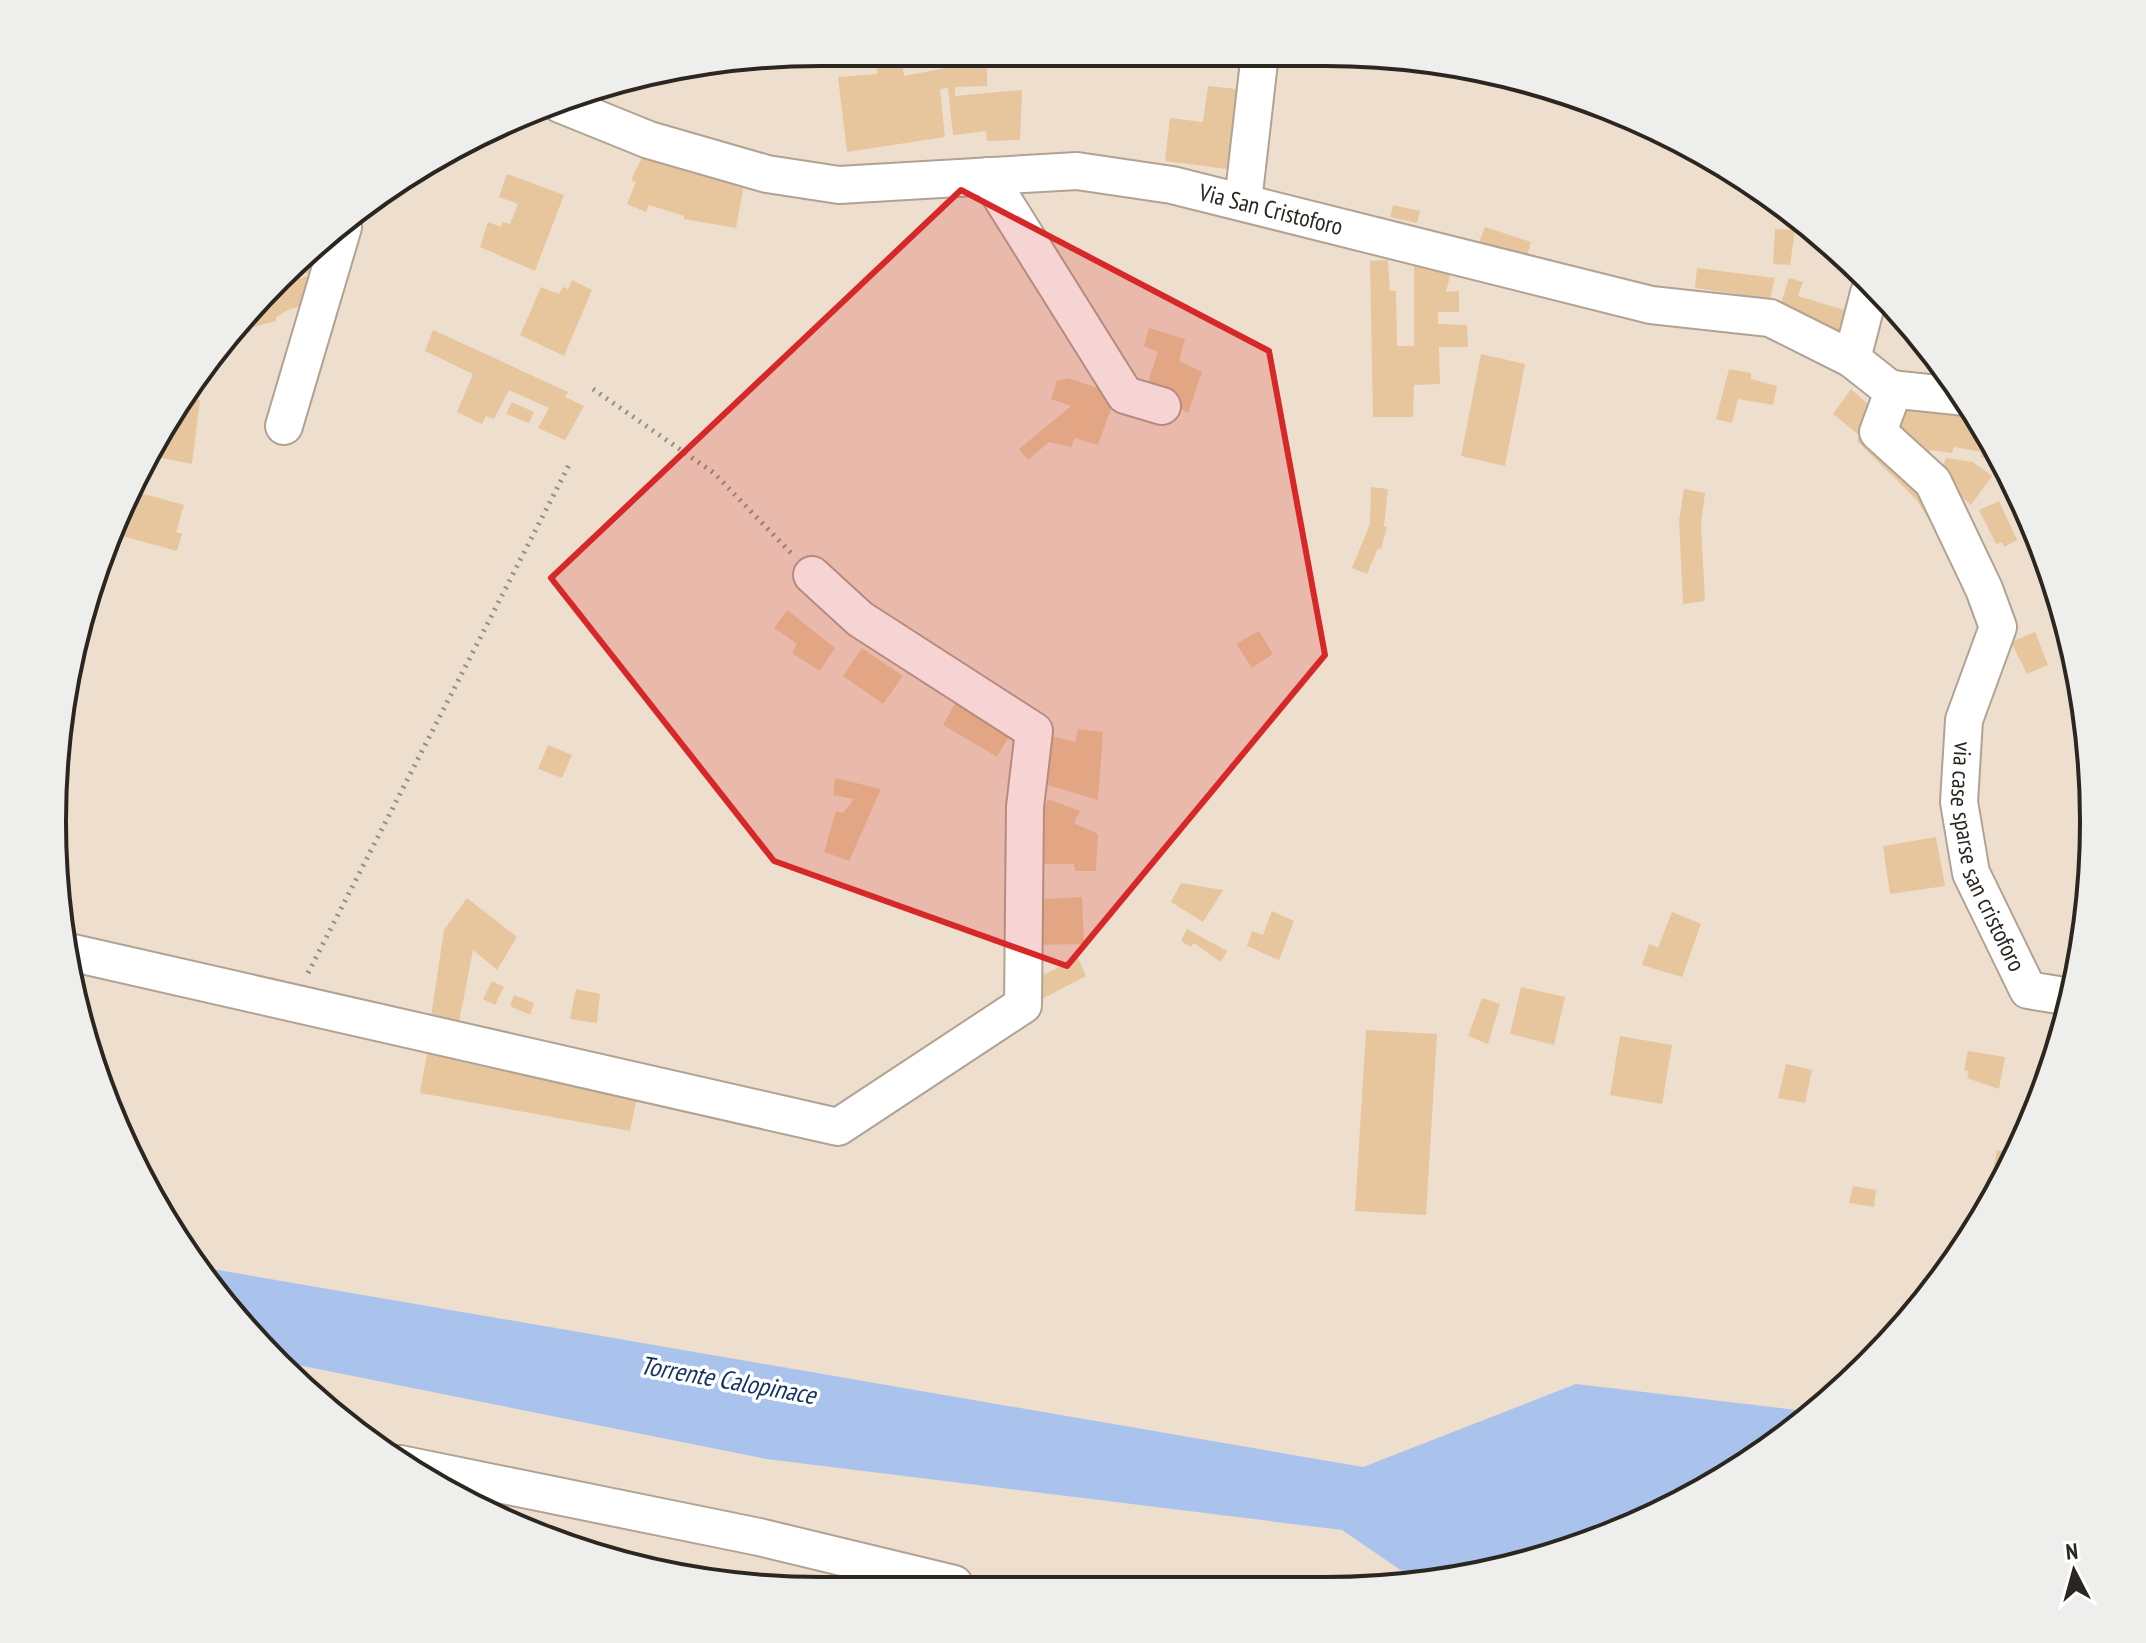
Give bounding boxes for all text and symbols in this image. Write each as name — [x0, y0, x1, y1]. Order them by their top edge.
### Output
street label: Via San Cristoforo — [1195, 176, 1346, 242]
street label: via case sparse san cristoforo — [1944, 741, 2033, 976]
water label: Torrente Calopinace — [638, 1348, 820, 1412]
north arrow — [2034, 1531, 2114, 1611]
text: N — [2065, 1537, 2079, 1566]

